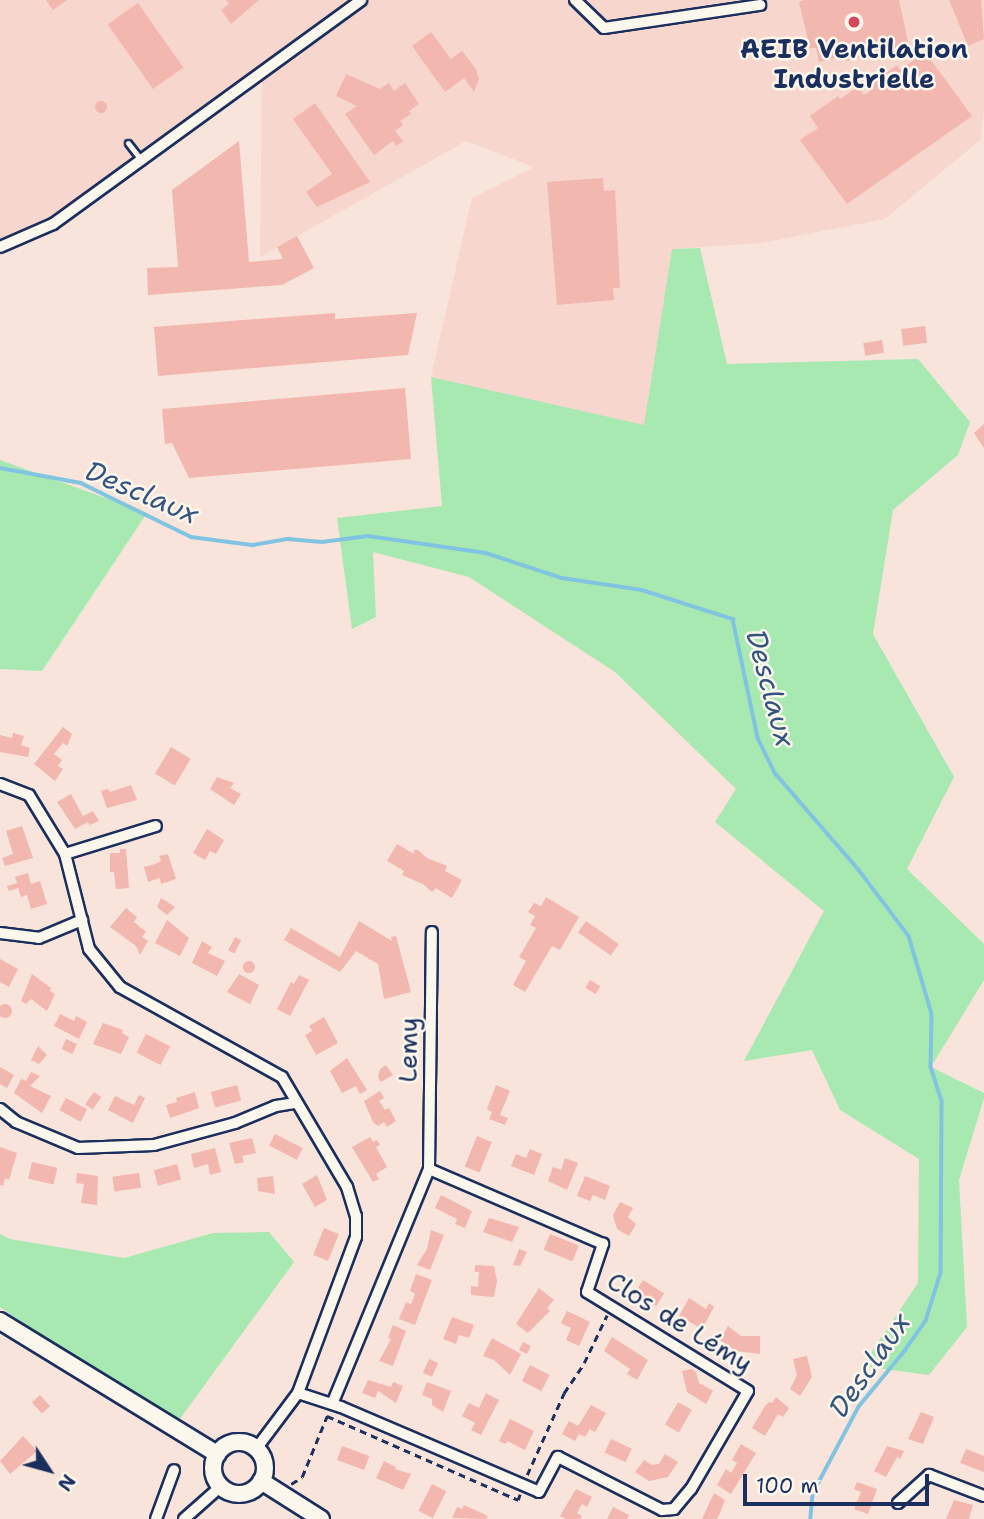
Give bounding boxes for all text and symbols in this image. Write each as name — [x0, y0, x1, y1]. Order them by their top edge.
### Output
marker: AEIB Ventilation Industrielle — [846, 14, 862, 30]
place label: AEIB Ventilation Industrielle — [740, 33, 968, 94]
water label: Desclaux — [81, 453, 203, 531]
water label: Desclaux — [739, 626, 803, 750]
street label: Lemy — [392, 1017, 424, 1083]
street label: Clos de Lémy — [601, 1265, 759, 1379]
water label: Desclaux — [821, 1307, 917, 1423]
north arrow — [14, 1435, 84, 1505]
scale bar — [746, 1460, 932, 1504]
text: N — [52, 1469, 81, 1496]
text: 100 m — [756, 1472, 819, 1500]

